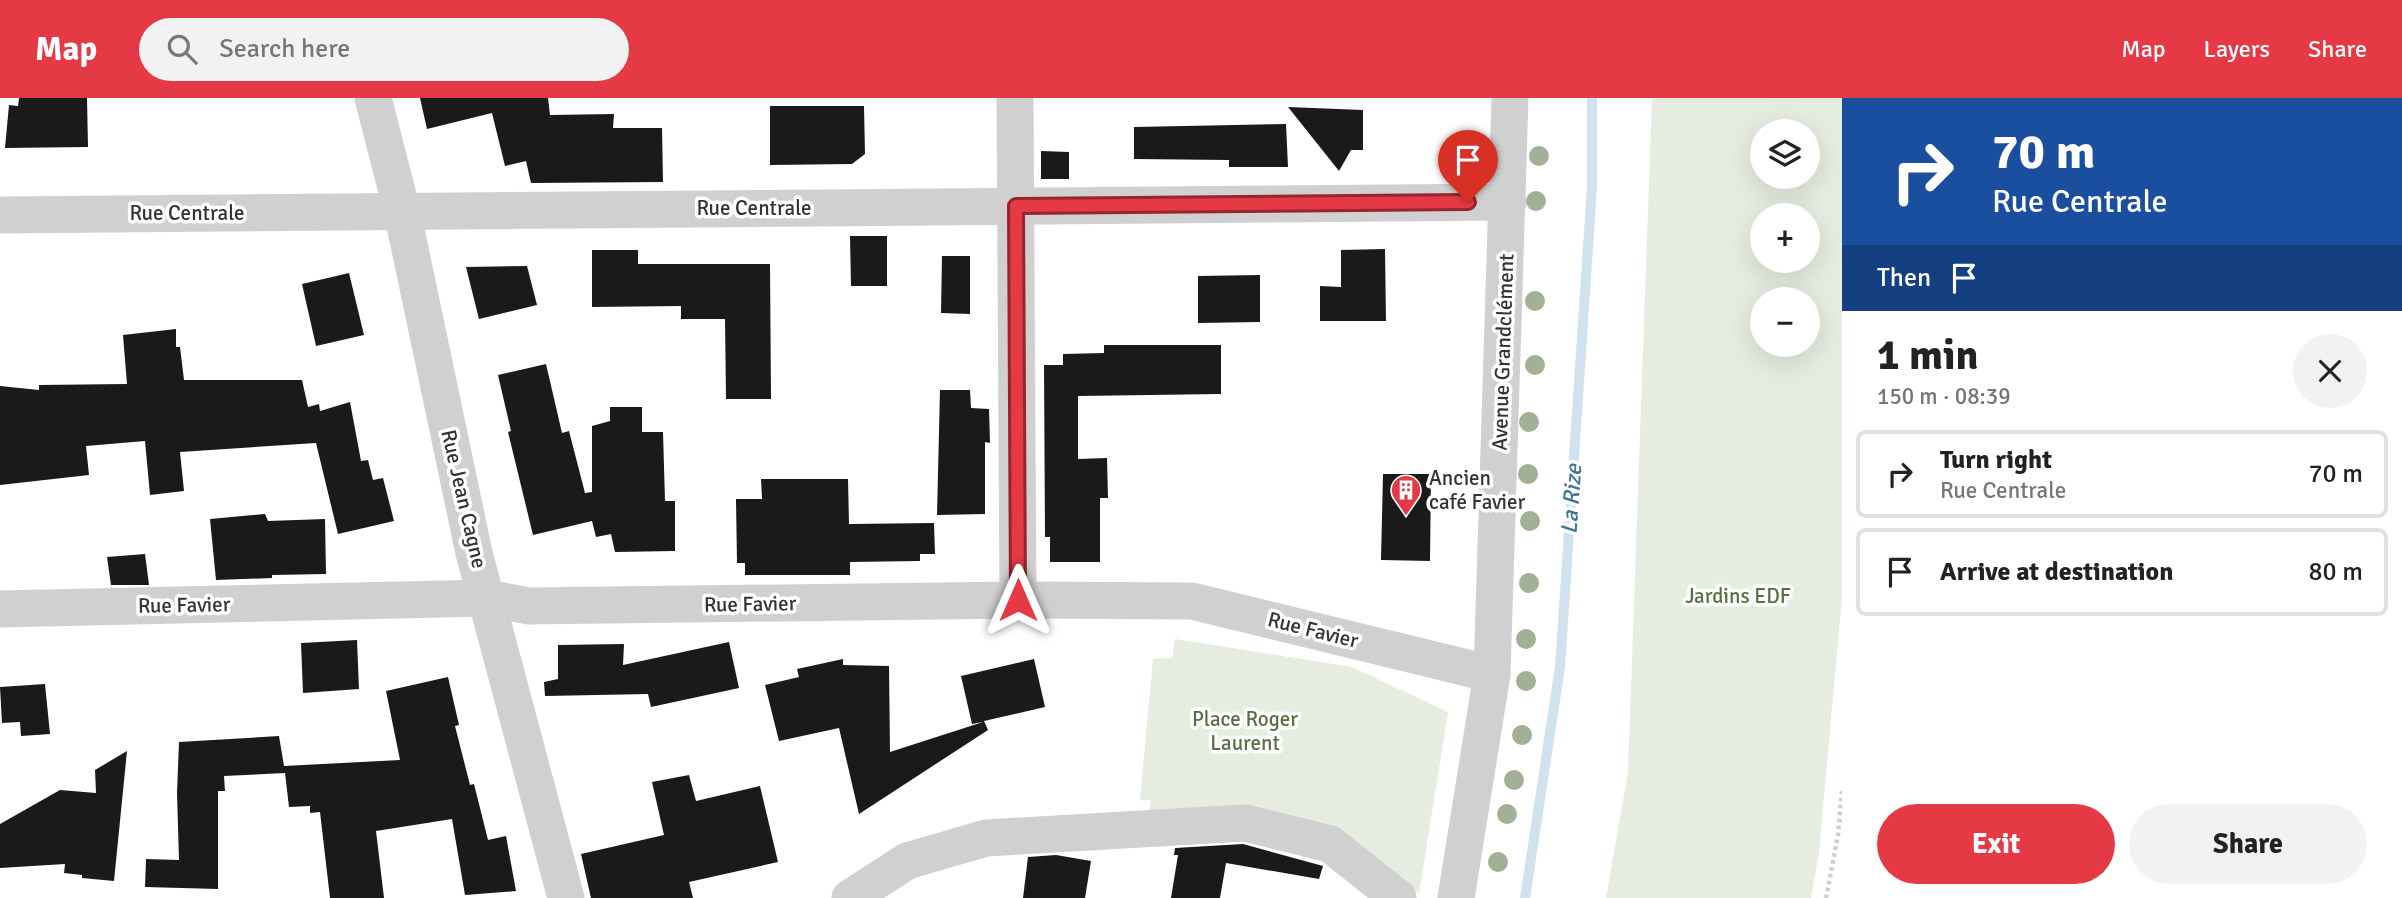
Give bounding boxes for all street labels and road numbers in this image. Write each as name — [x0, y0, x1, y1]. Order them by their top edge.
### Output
street label: Rue Centrale — [696, 195, 812, 221]
street label: Rue Centrale — [129, 200, 245, 226]
street label: Avenue Grandclément — [1487, 253, 1519, 451]
street label: Rue Jean Cagne — [435, 427, 493, 571]
street label: Rue Favier — [704, 590, 797, 618]
street label: Rue Favier — [138, 591, 231, 619]
street label: Rue Favier — [1265, 606, 1361, 654]

